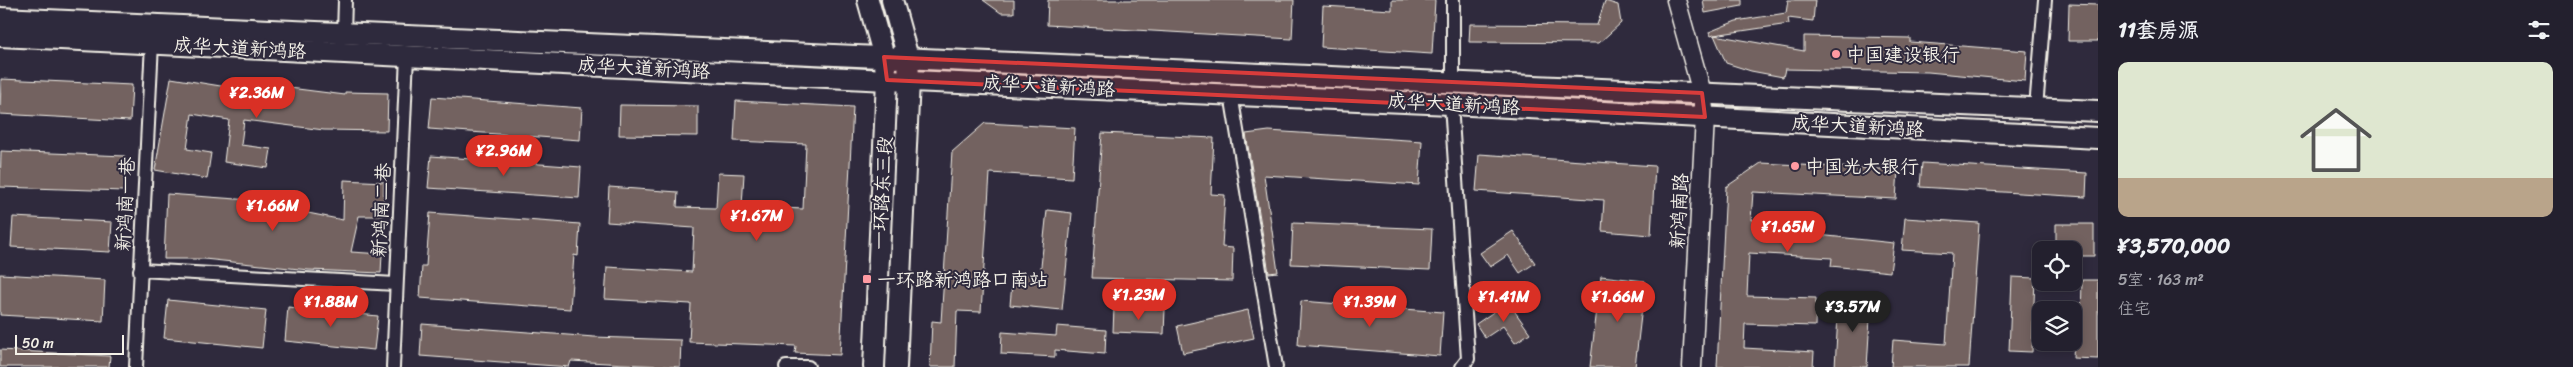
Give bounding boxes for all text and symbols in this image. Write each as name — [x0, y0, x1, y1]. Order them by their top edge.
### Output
text: 11套房源 — [2118, 11, 2199, 49]
icon: filters — [2525, 16, 2553, 44]
street label: 成华大道新鸿路 — [173, 28, 307, 68]
place label: 中国建设银行 — [1846, 38, 1960, 71]
street label: 成华大道新鸿路 — [577, 48, 711, 88]
marker: 中国建设银行 — [1830, 48, 1842, 60]
street label: 成华大道新鸿路 — [982, 66, 1116, 106]
pin: ¥2.36M — [216, 76, 298, 119]
text: ¥2.36M — [230, 78, 284, 107]
street label: 成华大道新鸿路 — [1387, 84, 1521, 124]
icon: home — [2291, 95, 2381, 185]
street label: 成华大道新鸿路 — [1791, 106, 1925, 146]
pin: ¥2.96M — [463, 134, 545, 177]
street label: 一环路东三段 — [863, 135, 901, 251]
text: ¥2.96M — [477, 136, 531, 165]
place label: 中国光大银行 — [1805, 150, 1919, 183]
street label: 新鸿南一巷 — [106, 156, 144, 252]
marker: 中国光大银行 — [1789, 160, 1801, 172]
street label: 新鸿南二巷 — [362, 162, 400, 258]
street label: 新鸿南路 — [1661, 172, 1697, 250]
pin: ¥1.66M — [232, 190, 314, 232]
text: ¥1.66M — [247, 191, 299, 220]
pin: ¥1.67M — [716, 200, 798, 242]
text: ¥1.67M — [731, 201, 783, 230]
pin: ¥1.65M — [1747, 210, 1829, 253]
text: ¥1.65M — [1762, 212, 1814, 241]
text: ¥3,570,000 — [2118, 227, 2230, 265]
map controls — [2032, 241, 2082, 351]
button: locate — [2032, 241, 2082, 291]
place label: 一环路新鸿路口南站 — [877, 263, 1048, 296]
text: 5室 · 163 m² — [2118, 265, 2204, 294]
marker: 一环路新鸿路口南站 — [861, 273, 873, 285]
pin: ¥1.23M — [1098, 278, 1180, 321]
text: ¥1.23M — [1113, 280, 1165, 309]
pin: ¥1.41M — [1463, 280, 1545, 323]
pin: ¥1.66M — [1577, 280, 1659, 323]
text: ¥1.41M — [1479, 282, 1529, 311]
text: ¥1.66M — [1592, 282, 1644, 311]
pin: ¥1.88M — [290, 286, 372, 328]
pin: ¥1.39M — [1329, 286, 1411, 328]
text: ¥1.88M — [305, 287, 357, 316]
text: ¥1.39M — [1344, 287, 1396, 316]
pin: ¥3.57M — [1812, 290, 1894, 333]
text: ¥3.57M — [1826, 292, 1880, 321]
text: 住宅 — [2118, 294, 2150, 323]
button: layers — [2032, 301, 2082, 351]
text: 50 m — [22, 331, 54, 356]
scale bar — [15, 332, 124, 355]

